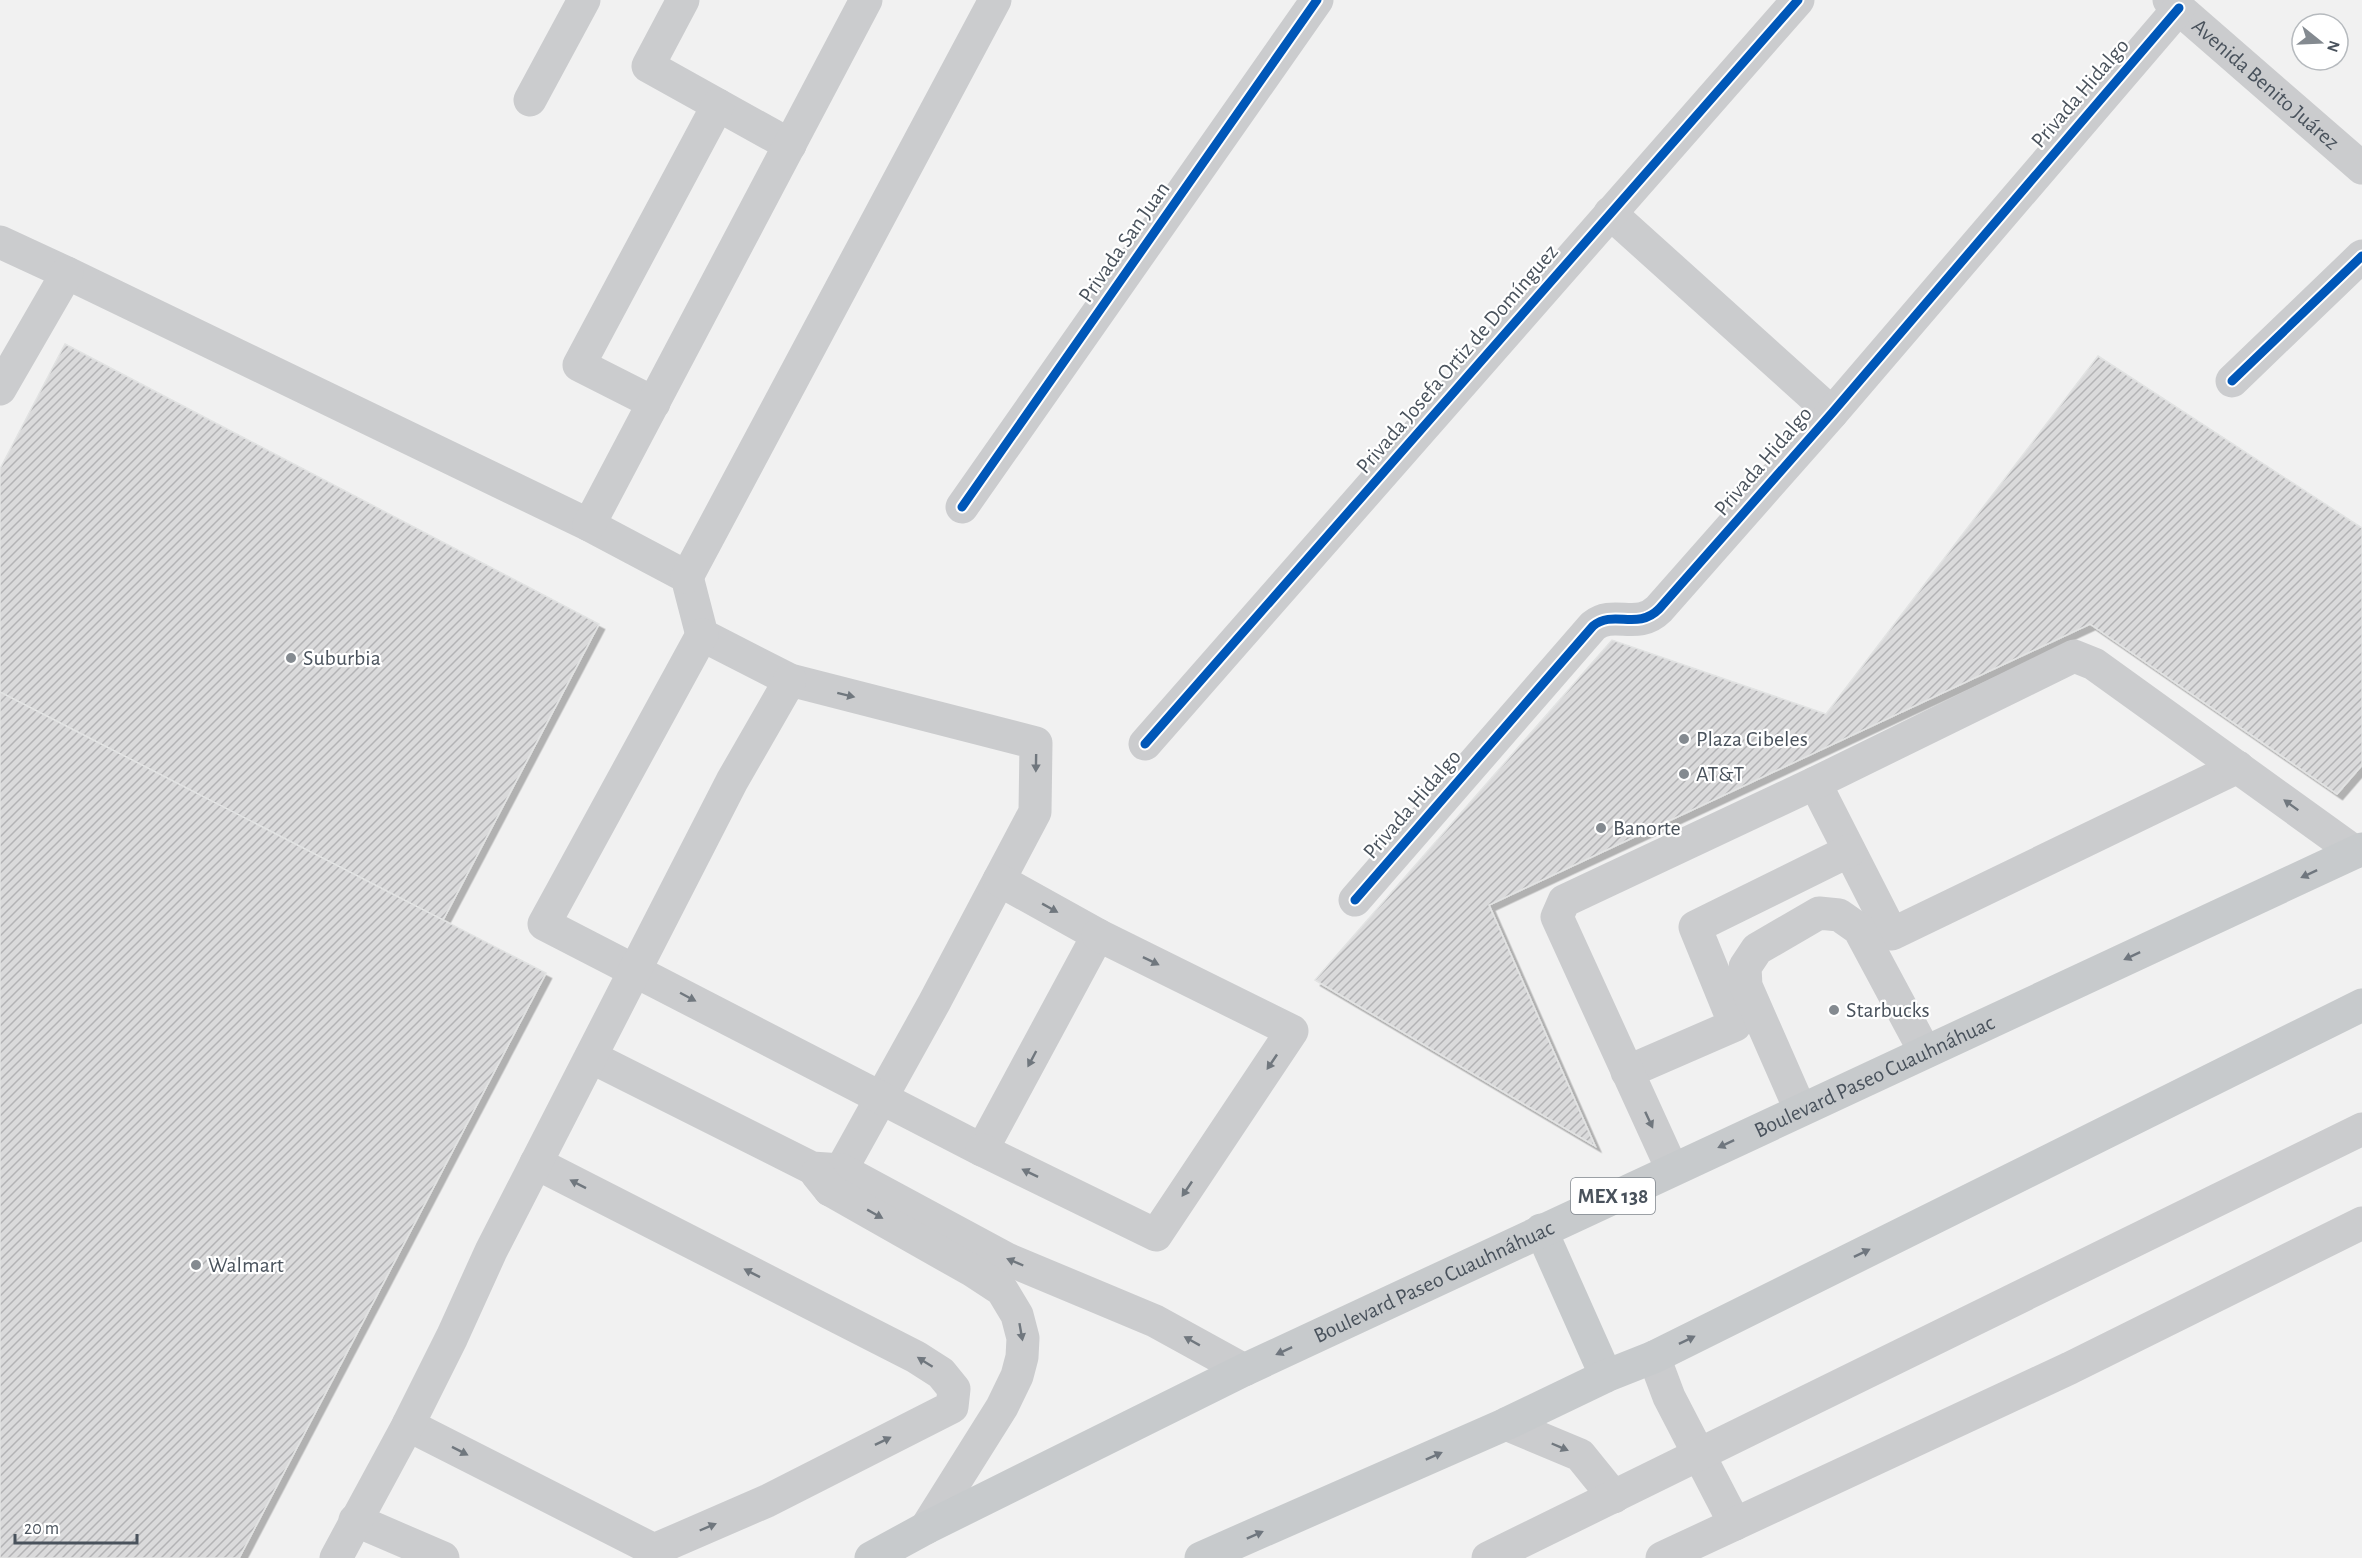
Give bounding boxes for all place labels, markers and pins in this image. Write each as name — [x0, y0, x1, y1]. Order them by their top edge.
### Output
place label: Suburbia — [303, 647, 381, 669]
marker: Suburbia — [284, 651, 298, 665]
place label: Plaza Cibeles — [1696, 728, 1808, 750]
marker: Plaza Cibeles — [1677, 732, 1691, 746]
place label: AT&T — [1696, 763, 1745, 785]
marker: AT&T — [1677, 767, 1691, 781]
place label: Banorte — [1613, 817, 1681, 839]
marker: Banorte — [1594, 821, 1608, 835]
place label: Starbucks — [1846, 999, 1930, 1021]
marker: Starbucks — [1827, 1003, 1841, 1017]
place label: Walmart — [208, 1254, 284, 1276]
marker: Walmart — [189, 1258, 203, 1272]

